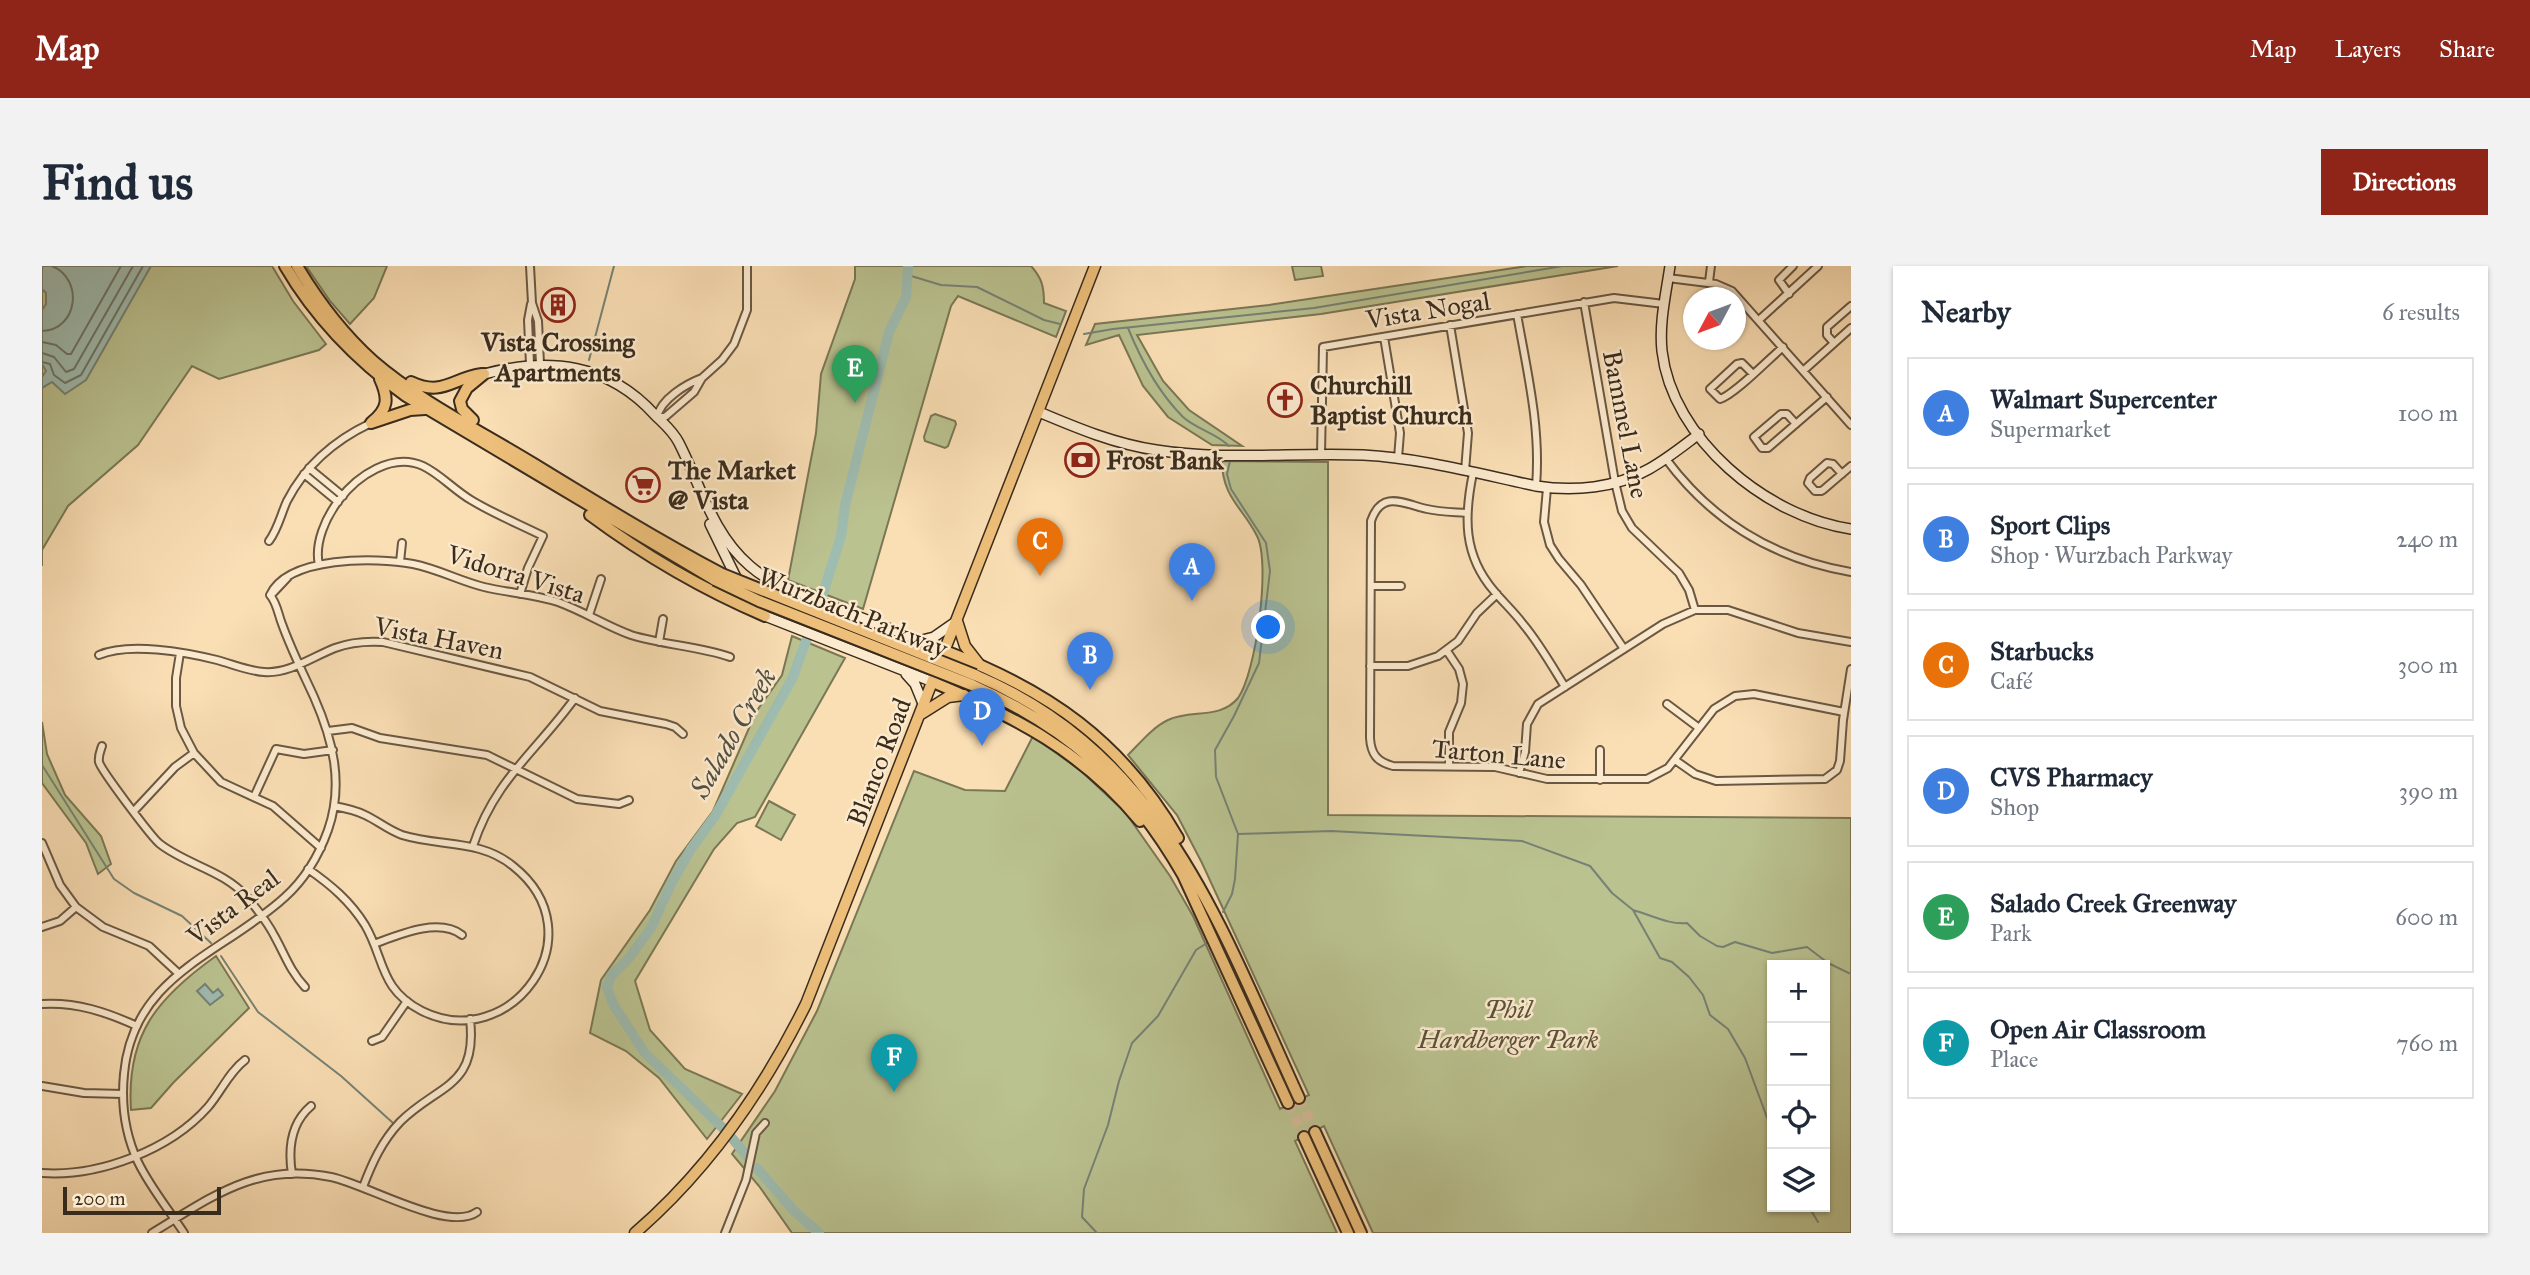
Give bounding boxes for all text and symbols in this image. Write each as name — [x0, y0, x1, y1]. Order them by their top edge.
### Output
text: Map — [35, 29, 99, 69]
text: Map — [2250, 34, 2297, 64]
text: Layers — [2335, 34, 2401, 64]
text: Share — [2439, 34, 2495, 64]
button: Directions — [2321, 149, 2488, 215]
text: Find us — [42, 153, 193, 212]
street label: Vista Nogal — [1363, 284, 1492, 336]
building icon: Vista Crossing Apartments — [539, 286, 577, 324]
north arrow — [1683, 287, 1746, 350]
text: Nearby — [1921, 294, 2011, 330]
text: 6 results — [2382, 298, 2460, 326]
place label: Vista Crossing Apartments — [480, 326, 636, 388]
pin: E — [832, 345, 878, 403]
street label: Bammel Lane — [1596, 347, 1656, 501]
place label: Churchill Baptist Church — [1310, 369, 1473, 431]
church icon: Churchill Baptist Church — [1266, 381, 1304, 419]
text: Walmart Supercenter — [1990, 383, 2217, 415]
text: A — [1938, 399, 1954, 427]
text: 100 m — [2398, 399, 2458, 427]
text: Supermarket — [1990, 415, 2111, 443]
bank icon: Frost Bank — [1063, 441, 1101, 479]
place label: Frost Bank — [1106, 444, 1225, 476]
place label: The Market @ Vista — [667, 454, 797, 516]
supermarket icon: The Market @ Vista — [624, 466, 662, 504]
text: Sport Clips — [1990, 509, 2110, 541]
pin: C — [1017, 518, 1063, 576]
text: B — [1938, 525, 1954, 553]
text: 240 m — [2396, 525, 2458, 553]
street label: Vidorra Vista — [442, 538, 589, 610]
text: Shop · Wurzbach Parkway — [1990, 541, 2232, 569]
pin: A — [1169, 543, 1215, 601]
street label: Wurzbach Parkway — [754, 559, 953, 665]
street label: Vista Haven — [371, 610, 506, 666]
your location — [1251, 610, 1285, 644]
pin: B — [1067, 632, 1113, 690]
text: Starbucks — [1990, 635, 2094, 667]
text: C — [1938, 651, 1954, 679]
text: 300 m — [2398, 651, 2458, 679]
water label: Salado Creek — [681, 661, 784, 805]
text: Café — [1990, 667, 2033, 695]
pin: D — [959, 688, 1005, 746]
street label: Blanco Road — [840, 693, 918, 831]
street label: Tarton Lane — [1431, 732, 1567, 776]
text: CVS Pharmacy — [1990, 761, 2152, 793]
text: D — [1937, 777, 1955, 805]
text: 390 m — [2399, 777, 2458, 805]
text: Shop — [1990, 793, 2039, 821]
street label: Vista Real — [180, 862, 286, 953]
text: Salado Creek Greenway — [1990, 887, 2236, 919]
text: E — [1938, 903, 1954, 931]
text: 600 m — [2395, 903, 2458, 931]
text: Park — [1990, 919, 2032, 947]
map controls — [1767, 960, 1830, 1212]
button: + — [1767, 960, 1830, 1023]
park label: Phil Hardberger Park — [1417, 993, 1599, 1055]
text: Open Air Classroom — [1990, 1013, 2206, 1045]
button: − — [1767, 1023, 1830, 1086]
text: F — [1938, 1029, 1954, 1057]
text: 760 m — [2396, 1029, 2458, 1057]
pin: F — [871, 1034, 917, 1092]
text: Place — [1990, 1045, 2038, 1073]
button: locate — [1767, 1086, 1830, 1149]
button: layers — [1767, 1149, 1830, 1212]
scale bar — [63, 1184, 220, 1216]
text: 200 m — [74, 1187, 126, 1210]

